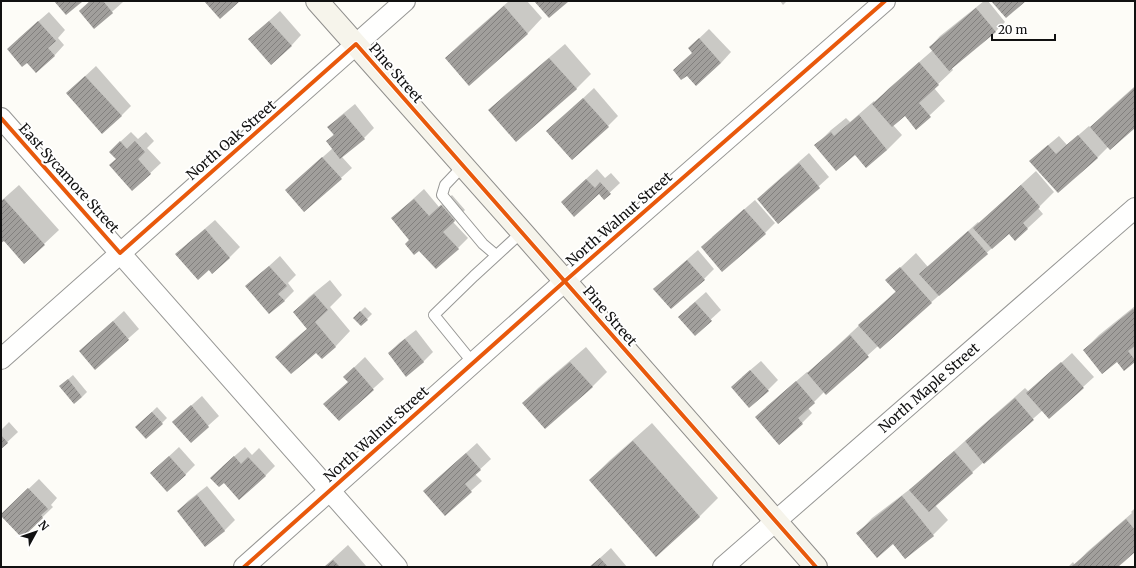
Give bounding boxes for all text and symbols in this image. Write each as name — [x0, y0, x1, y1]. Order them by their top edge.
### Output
scale bar — [992, 16, 1055, 42]
text: 20 m — [998, 22, 1027, 37]
street label: Pine Street — [365, 39, 427, 107]
street label: North Oak Street — [182, 96, 280, 184]
street label: East Sycamore Street — [15, 119, 123, 237]
street label: North Walnut Street — [562, 168, 676, 270]
street label: Pine Street — [579, 282, 641, 350]
street label: North Maple Street — [875, 338, 983, 436]
street label: North Walnut Street — [320, 382, 433, 486]
north arrow — [16, 512, 56, 552]
text: N — [36, 518, 52, 534]

